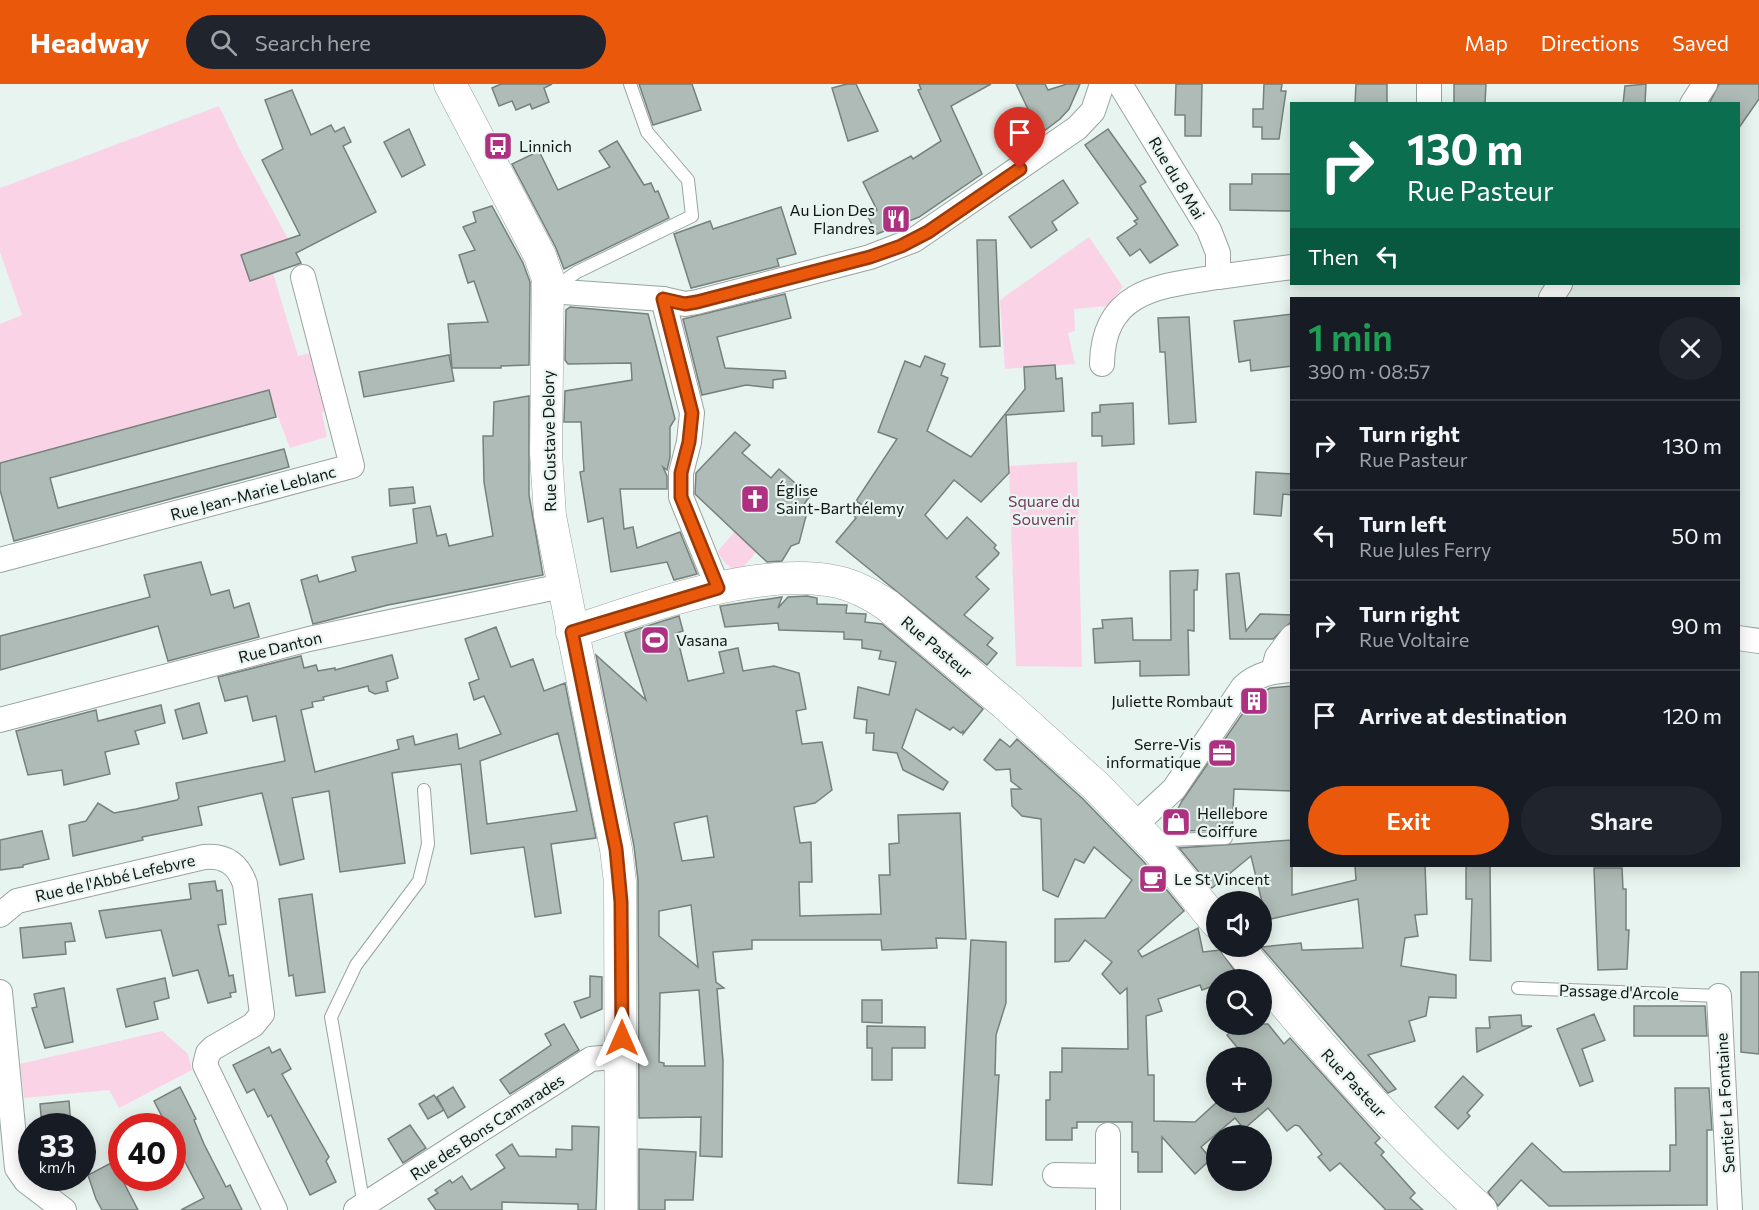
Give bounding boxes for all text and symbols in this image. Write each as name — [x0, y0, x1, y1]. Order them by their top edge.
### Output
search box — [186, 15, 606, 69]
text: Headway — [30, 25, 150, 59]
icon: search — [207, 26, 240, 59]
text: Search here — [255, 29, 371, 56]
text: Map — [1465, 30, 1508, 55]
text: Directions — [1541, 30, 1639, 55]
text: Saved — [1672, 30, 1729, 55]
pin — [994, 107, 1045, 169]
icon: arrive — [1003, 116, 1036, 149]
text: 130 m — [1407, 122, 1523, 174]
icon: right — [1308, 126, 1386, 204]
bus stop icon: Linnich — [482, 130, 514, 162]
street label: Rue du 8 Mai — [1145, 133, 1209, 222]
place label: Linnich — [519, 136, 572, 155]
text: Rue Pasteur — [1407, 174, 1554, 207]
place label: Au Lion Des Flandres — [790, 200, 875, 237]
restaurant icon: Au Lion Des Flandres — [880, 203, 912, 235]
icon: left — [1371, 240, 1404, 273]
text: Then — [1308, 243, 1359, 270]
text: 1 min — [1308, 314, 1393, 358]
button: close — [1659, 317, 1722, 380]
text: 390 m · 08:57 — [1308, 359, 1430, 383]
street label: Rue Gustave Delory — [538, 370, 559, 512]
text: Turn right — [1359, 420, 1460, 447]
icon: right — [1308, 429, 1341, 462]
text: 130 m — [1662, 432, 1722, 459]
text: Rue Pasteur — [1359, 447, 1468, 471]
street label: Rue Jean-Marie Leblanc — [168, 461, 338, 524]
place label: Église Saint-Barthélemy — [776, 480, 904, 517]
church icon: Église Saint-Barthélemy — [739, 483, 771, 515]
park label: Square du Souvenir — [1008, 491, 1080, 528]
text: Turn left — [1359, 510, 1446, 537]
icon: left — [1308, 519, 1341, 552]
text: 50 m — [1672, 522, 1722, 549]
text: Rue Jules Ferry — [1359, 537, 1491, 561]
text: Turn right — [1359, 600, 1460, 627]
icon: right — [1308, 609, 1341, 642]
street label: Rue Pasteur — [898, 611, 977, 682]
text: 90 m — [1671, 612, 1722, 639]
sports icon: Vasana — [639, 624, 671, 656]
street label: Rue Danton — [236, 627, 324, 666]
text: Rue Voltaire — [1359, 627, 1469, 651]
place label: Vasana — [676, 630, 728, 649]
building icon: Juliette Rombaut — [1238, 685, 1270, 717]
place label: Juliette Rombaut — [1111, 691, 1233, 710]
icon: arrive — [1308, 699, 1341, 732]
text: Arrive at destination — [1359, 702, 1567, 729]
text: 120 m — [1663, 702, 1722, 729]
place label: Serre-Vis informatique — [1106, 734, 1201, 771]
office icon: Serre-Vis informatique — [1206, 737, 1238, 769]
button: Exit — [1308, 786, 1509, 855]
button: Share — [1521, 786, 1722, 855]
place label: Hellebore Coiffure — [1197, 803, 1268, 840]
shop icon: Hellebore Coiffure — [1160, 806, 1192, 838]
street label: Rue de l'Abbé Lefebvre — [33, 850, 197, 905]
cafe icon: Le St Vincent — [1137, 863, 1169, 895]
place label: Le St Vincent — [1174, 869, 1270, 888]
map controls — [1206, 891, 1272, 1191]
button: sound — [1206, 891, 1272, 957]
button: search — [1206, 969, 1272, 1035]
street label: Passage d'Arcole — [1559, 980, 1679, 1003]
position arrow — [590, 1006, 654, 1070]
street label: Sentier La Fontaine — [1711, 1032, 1738, 1174]
street label: Rue Pasteur — [1318, 1044, 1391, 1121]
button: + — [1206, 1047, 1272, 1113]
street label: Rue des Bons Camarades — [406, 1070, 567, 1183]
speed limit sign: 40 — [108, 1113, 186, 1191]
button: − — [1206, 1125, 1272, 1191]
text: 33 — [40, 1126, 74, 1163]
text: km/h — [39, 1158, 75, 1176]

